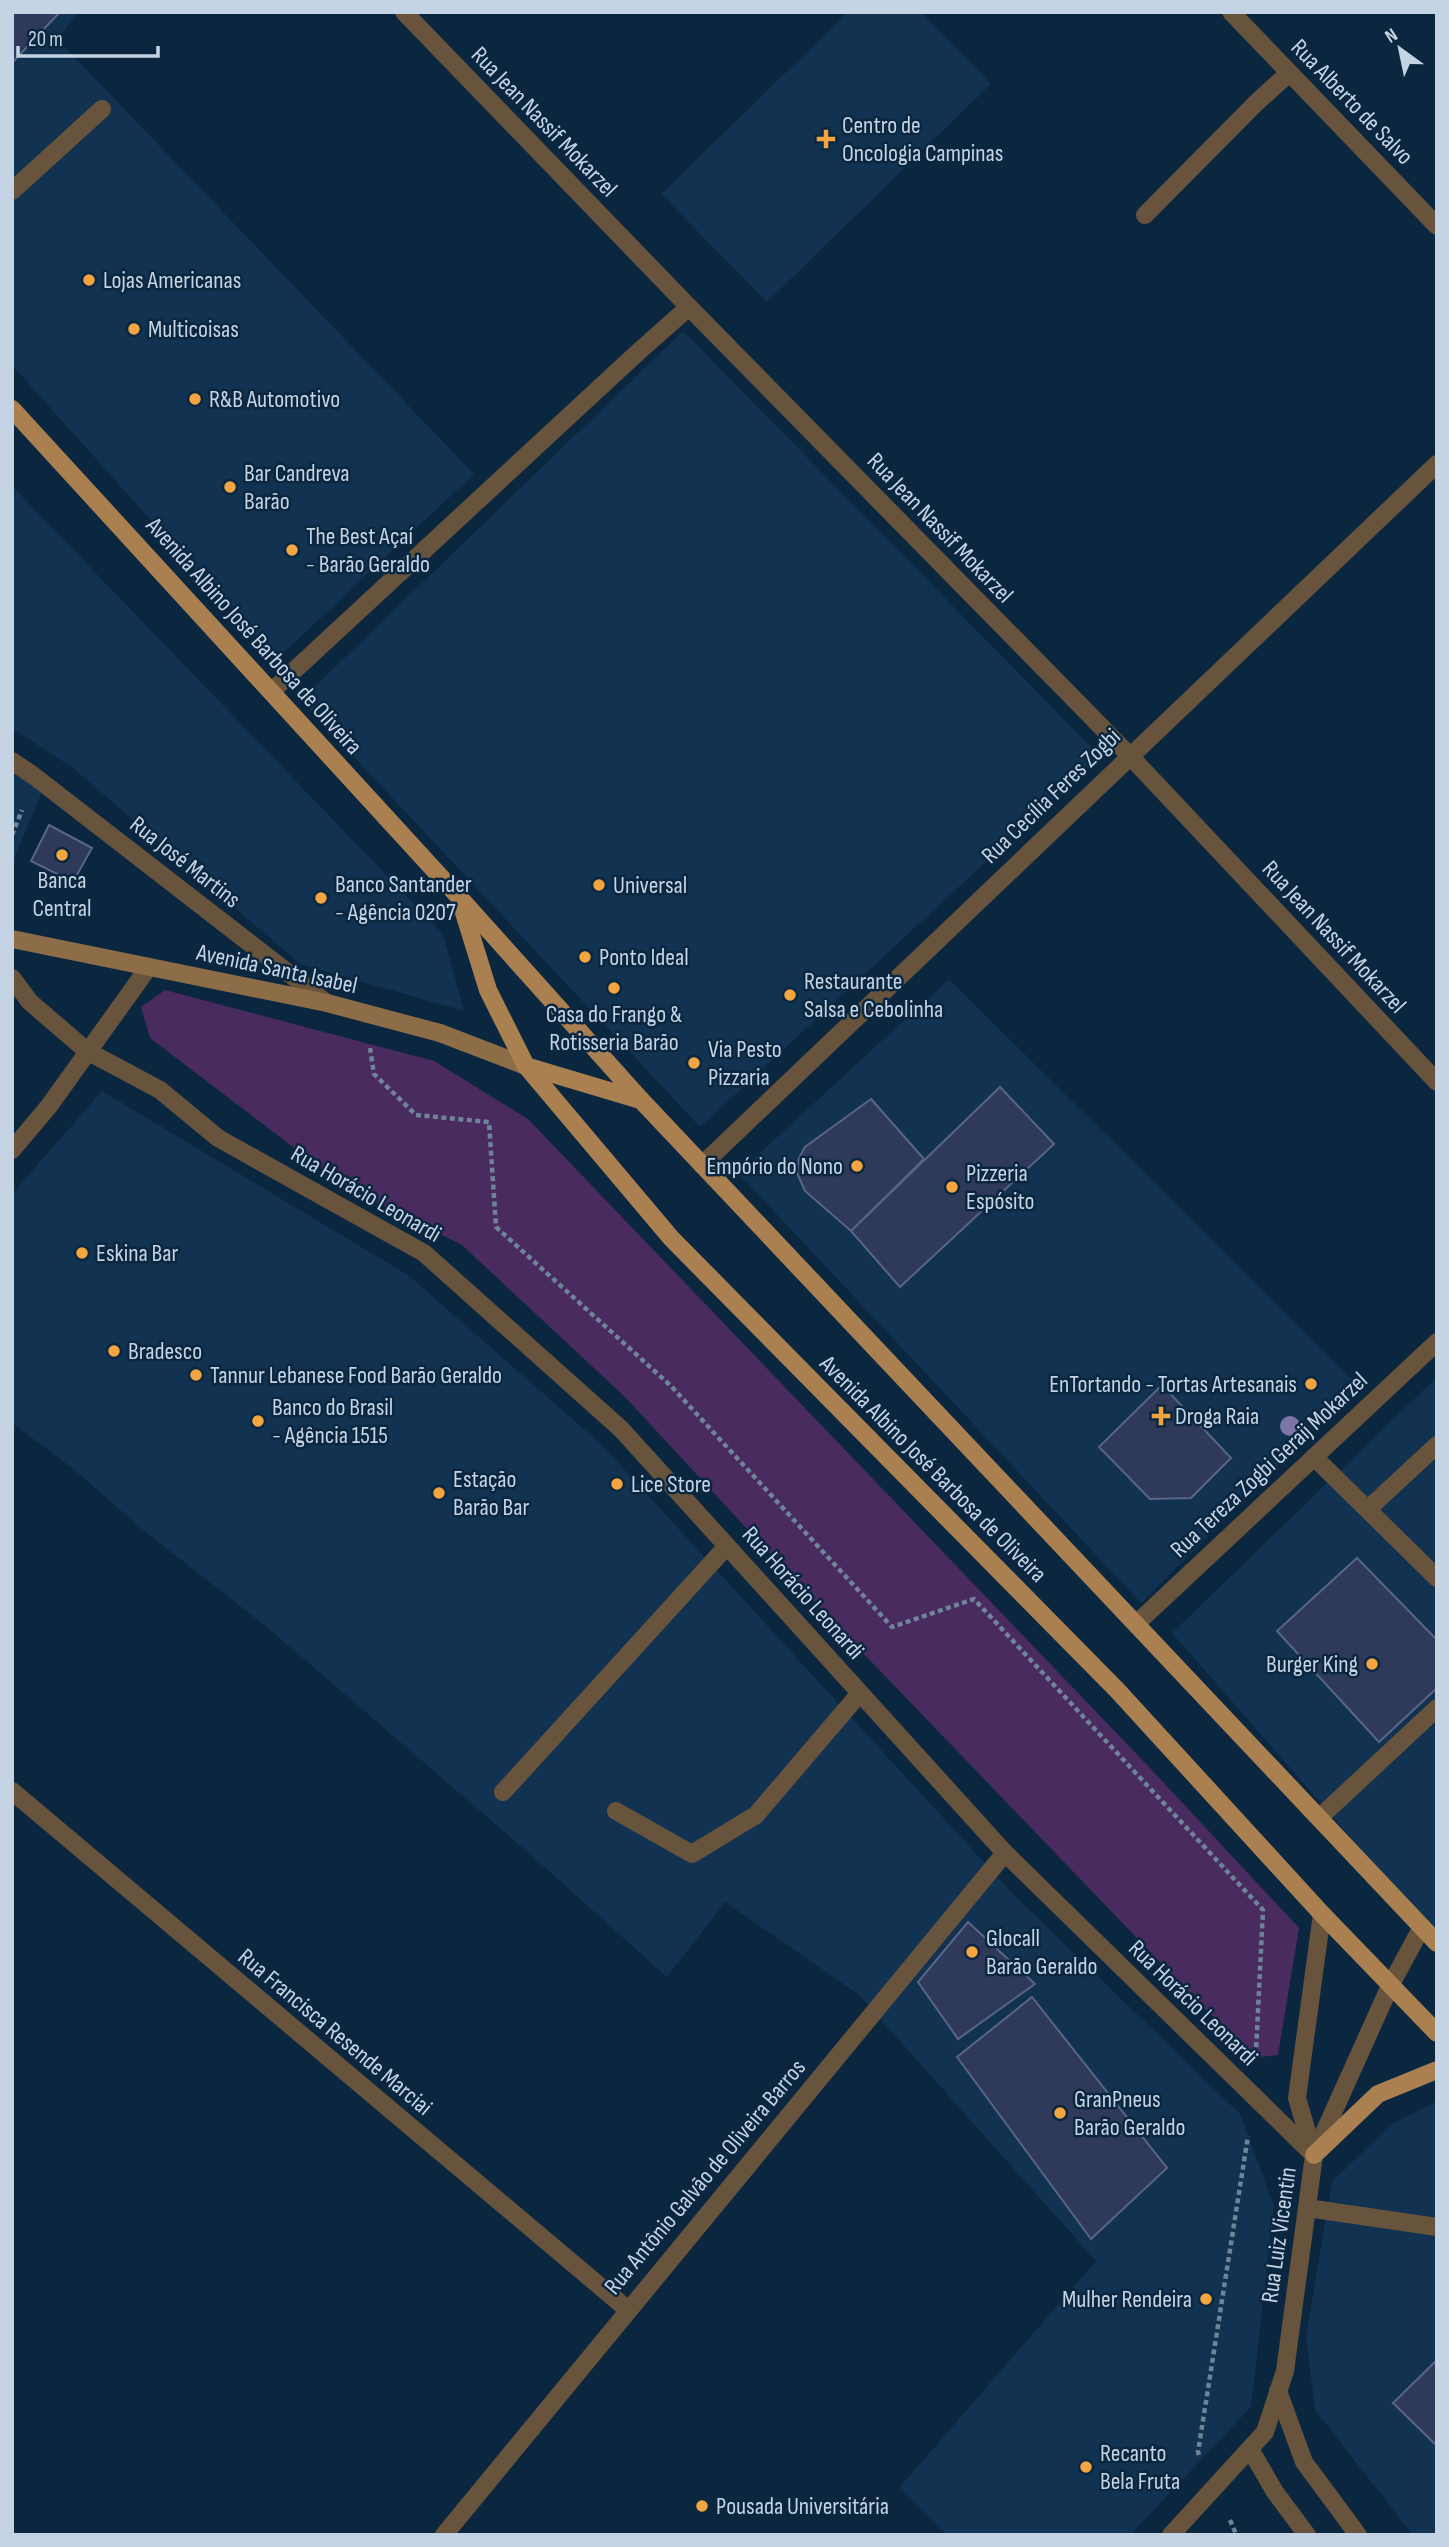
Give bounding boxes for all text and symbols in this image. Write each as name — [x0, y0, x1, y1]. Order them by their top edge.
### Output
scale bar — [18, 14, 158, 58]
north arrow — [1365, 14, 1435, 84]
text: N — [1381, 24, 1402, 48]
text: 20 m — [28, 27, 63, 52]
street label: Rua Alberto de Salvo — [1285, 33, 1419, 171]
street label: Rua Jean Nassif Mokarzel — [465, 41, 623, 203]
place label: Centro de Oncologia Campinas — [842, 111, 1003, 168]
marker: Centro de Oncologia Campinas — [816, 129, 836, 149]
place label: Lojas Americanas — [103, 266, 241, 295]
marker: Lojas Americanas — [81, 272, 97, 288]
place label: Multicoisas — [148, 315, 239, 344]
marker: Multicoisas — [126, 321, 142, 337]
place label: R&B Automotivo — [209, 385, 340, 414]
marker: R&B Automotivo — [187, 391, 203, 407]
street label: Rua Jean Nassif Mokarzel — [861, 447, 1019, 609]
place label: Bar Candreva Barão — [244, 459, 350, 516]
marker: Bar Candreva Barão — [222, 479, 238, 495]
street label: Avenida Albino José Barbosa de Oliveira — [139, 511, 368, 761]
place label: The Best Açaí - Barão Geraldo — [306, 522, 430, 579]
marker: The Best Açaí - Barão Geraldo — [284, 542, 300, 558]
street label: Rua Cecília Feres Zogbi — [975, 722, 1127, 870]
street label: Rua José Martins — [124, 810, 246, 914]
marker: Banca Central — [54, 847, 70, 863]
street label: Rua Jean Nassif Mokarzel — [1256, 855, 1412, 1019]
place label: Banca Central — [32, 866, 92, 923]
place label: Banco Santander - Agência 0207 — [335, 870, 472, 927]
place label: Universal — [613, 871, 687, 900]
marker: Universal — [591, 877, 607, 893]
marker: Banco Santander - Agência 0207 — [313, 890, 329, 906]
street label: Avenida Santa Isabel — [193, 938, 360, 1000]
place label: Ponto Ideal — [599, 943, 689, 972]
marker: Ponto Ideal — [577, 949, 593, 965]
place label: Restaurante Salsa e Cebolinha — [804, 967, 943, 1024]
marker: Casa do Frango & Rotisseria Barão — [606, 980, 622, 996]
marker: Restaurante Salsa e Cebolinha — [782, 987, 798, 1003]
place label: Casa do Frango & Rotisseria Barão — [546, 1000, 682, 1057]
place label: Via Pesto Pizzaria — [708, 1035, 782, 1092]
marker: Via Pesto Pizzaria — [686, 1055, 702, 1071]
street label: Rua Horácio Leonardi — [286, 1139, 446, 1249]
place label: Empório do Nono — [706, 1152, 843, 1181]
marker: Empório do Nono — [849, 1158, 865, 1174]
place label: Pizzeria Espósito — [966, 1159, 1035, 1216]
marker: Pizzeria Espósito — [944, 1179, 960, 1195]
place label: Eskina Bar — [96, 1239, 178, 1268]
marker: Eskina Bar — [74, 1245, 90, 1261]
place label: Bradesco — [128, 1337, 202, 1366]
marker: Bradesco — [106, 1343, 122, 1359]
street label: Avenida Albino José Barbosa de Oliveira — [813, 1349, 1053, 1589]
place label: Tannur Lebanese Food Barão Geraldo — [210, 1361, 502, 1390]
street label: Rua Tereza Zogbi Geraij Mokarzel — [1164, 1366, 1374, 1564]
marker: Tannur Lebanese Food Barão Geraldo — [188, 1367, 204, 1383]
place label: EnTortando - Tortas Artesanais — [1049, 1370, 1297, 1399]
marker: EnTortando - Tortas Artesanais — [1303, 1376, 1319, 1392]
place label: Banco do Brasil - Agência 1515 — [272, 1393, 393, 1450]
place label: Droga Raia — [1175, 1402, 1259, 1431]
marker: Droga Raia — [1153, 1408, 1169, 1424]
marker: Banco do Brasil - Agência 1515 — [250, 1413, 266, 1429]
place label: Estação Barão Bar — [453, 1465, 530, 1522]
place label: Lice Store — [631, 1470, 711, 1499]
marker: Lice Store — [609, 1476, 625, 1492]
marker: Estação Barão Bar — [431, 1485, 447, 1501]
street label: Rua Horácio Leonardi — [736, 1521, 870, 1665]
place label: Burger King — [1266, 1650, 1358, 1679]
marker: Burger King — [1364, 1656, 1380, 1672]
place label: Glocall Barão Geraldo — [986, 1924, 1097, 1981]
street label: Rua Horácio Leonardi — [1122, 1934, 1264, 2072]
street label: Rua Francisca Resende Marciai — [232, 1942, 438, 2122]
marker: Glocall Barão Geraldo — [964, 1944, 980, 1960]
street label: Rua Antônio Galvão de Oliveira Barros — [598, 2054, 812, 2300]
place label: GranPneus Barão Geraldo — [1074, 2085, 1185, 2142]
marker: GranPneus Barão Geraldo — [1052, 2105, 1068, 2121]
street label: Rua Luiz Vicentin — [1255, 2165, 1303, 2305]
place label: Mulher Rendeira — [1062, 2285, 1192, 2314]
marker: Mulher Rendeira — [1198, 2291, 1214, 2307]
place label: Recanto Bela Fruta — [1100, 2439, 1180, 2496]
marker: Recanto Bela Fruta — [1078, 2459, 1094, 2475]
place label: Pousada Universitária — [716, 2492, 889, 2521]
marker: Pousada Universitária — [694, 2498, 710, 2514]

